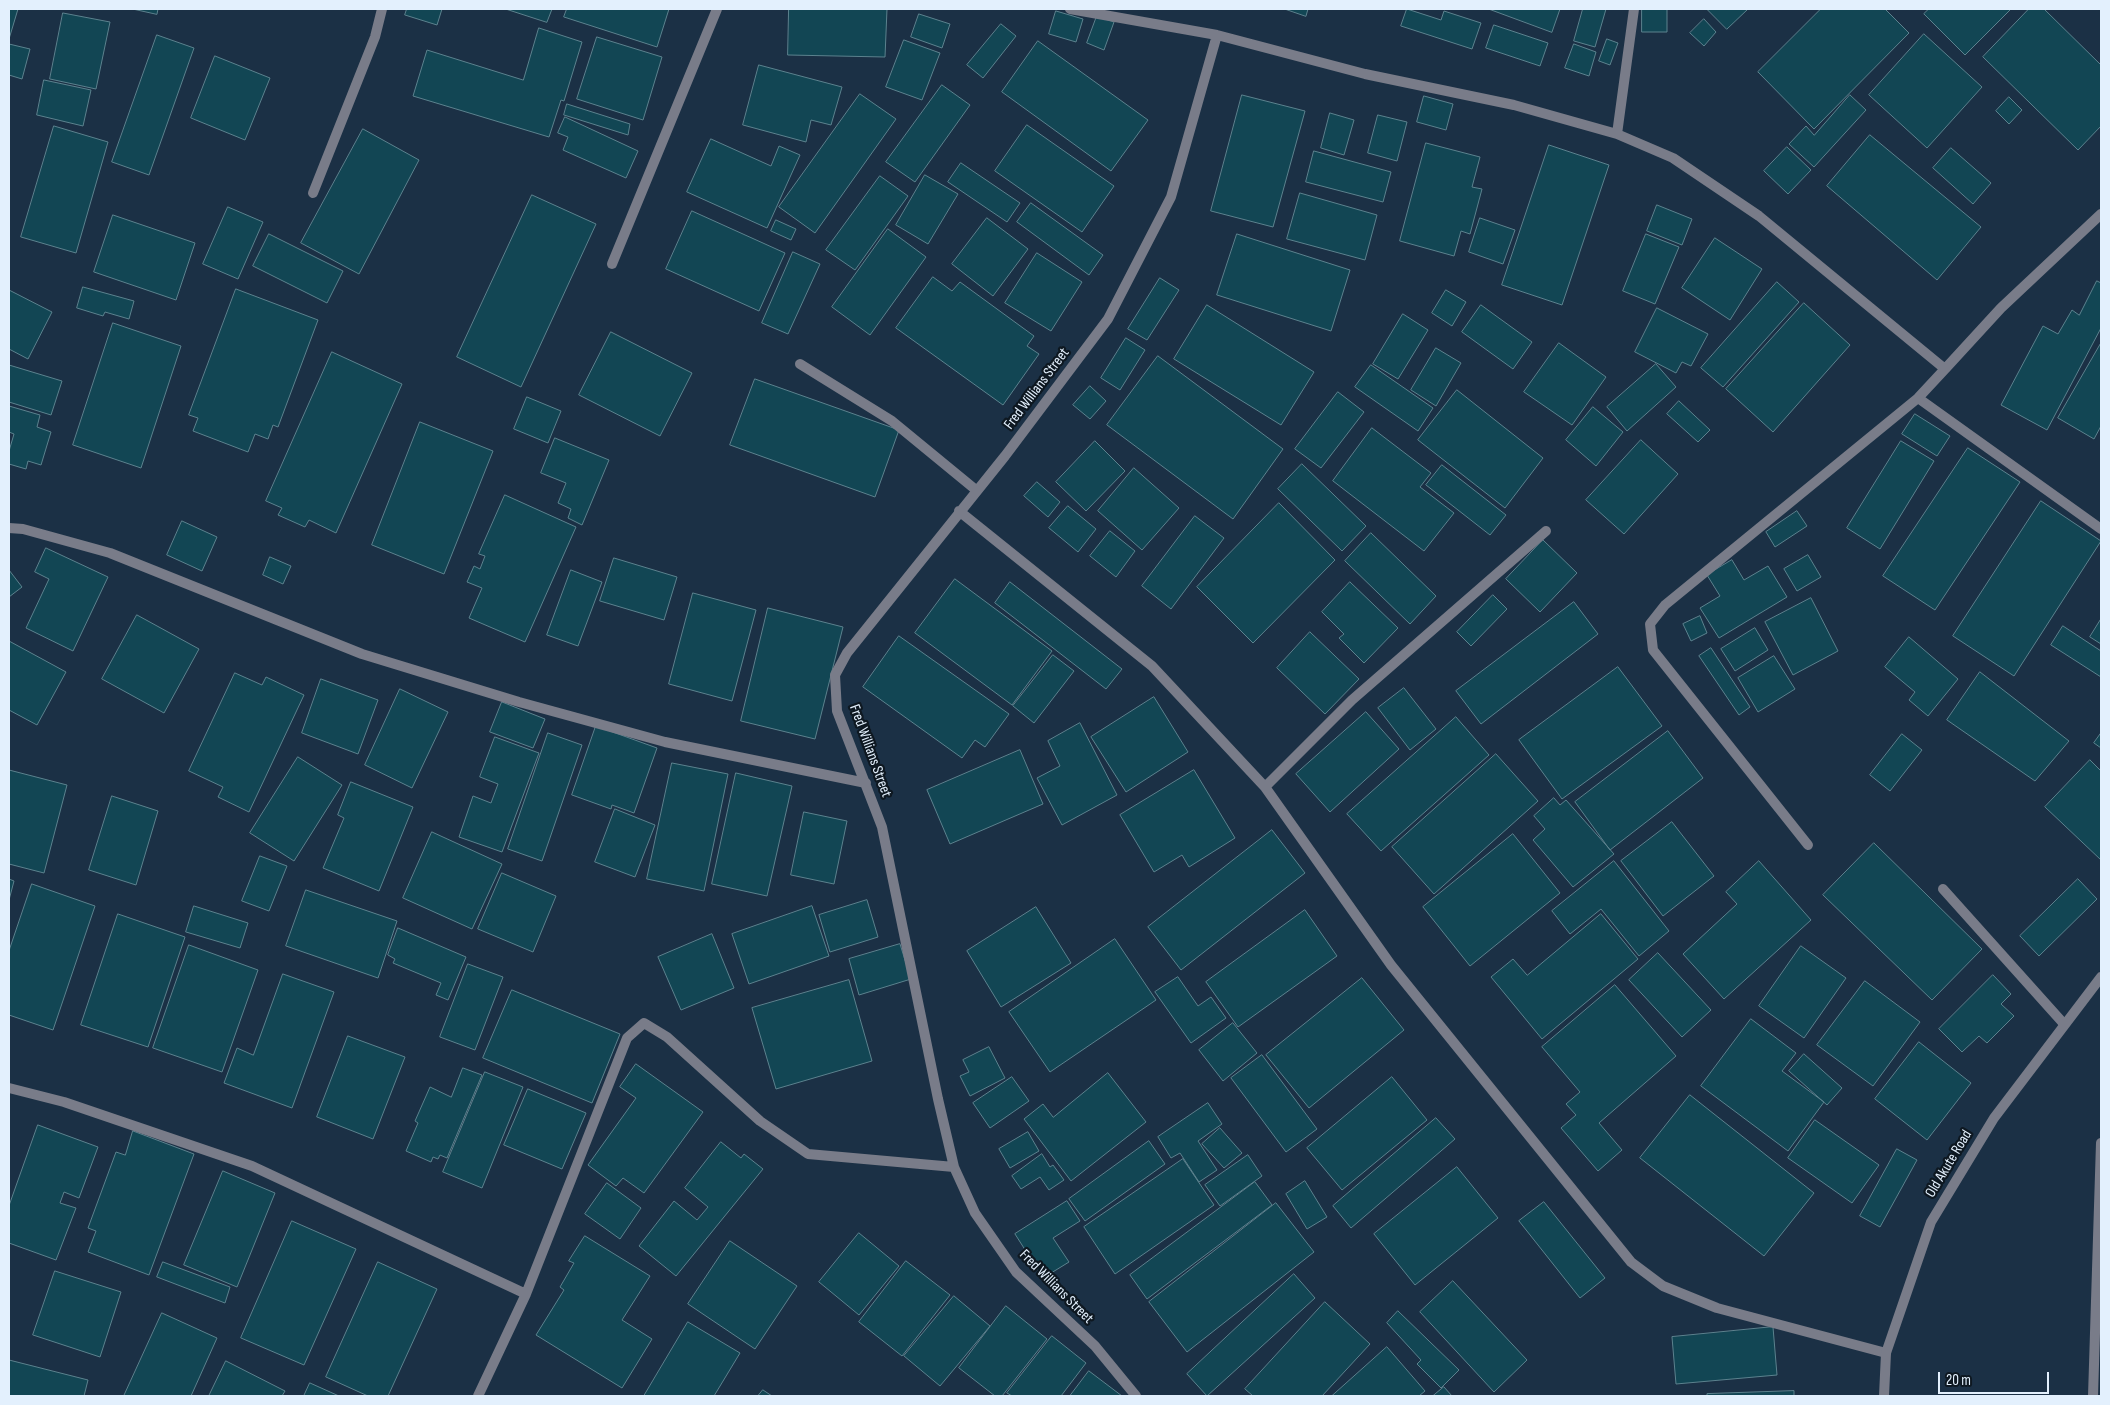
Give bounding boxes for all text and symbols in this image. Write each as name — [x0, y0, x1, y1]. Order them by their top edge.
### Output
street label: Fred Willians Street — [1001, 345, 1073, 433]
street label: Fred Willians Street — [845, 702, 895, 800]
street label: Old Akute Road — [1922, 1127, 1976, 1201]
street label: Fred Willians Street — [1015, 1246, 1097, 1328]
scale bar — [1940, 1362, 2051, 1394]
text: 20 m — [1946, 1371, 1971, 1390]

